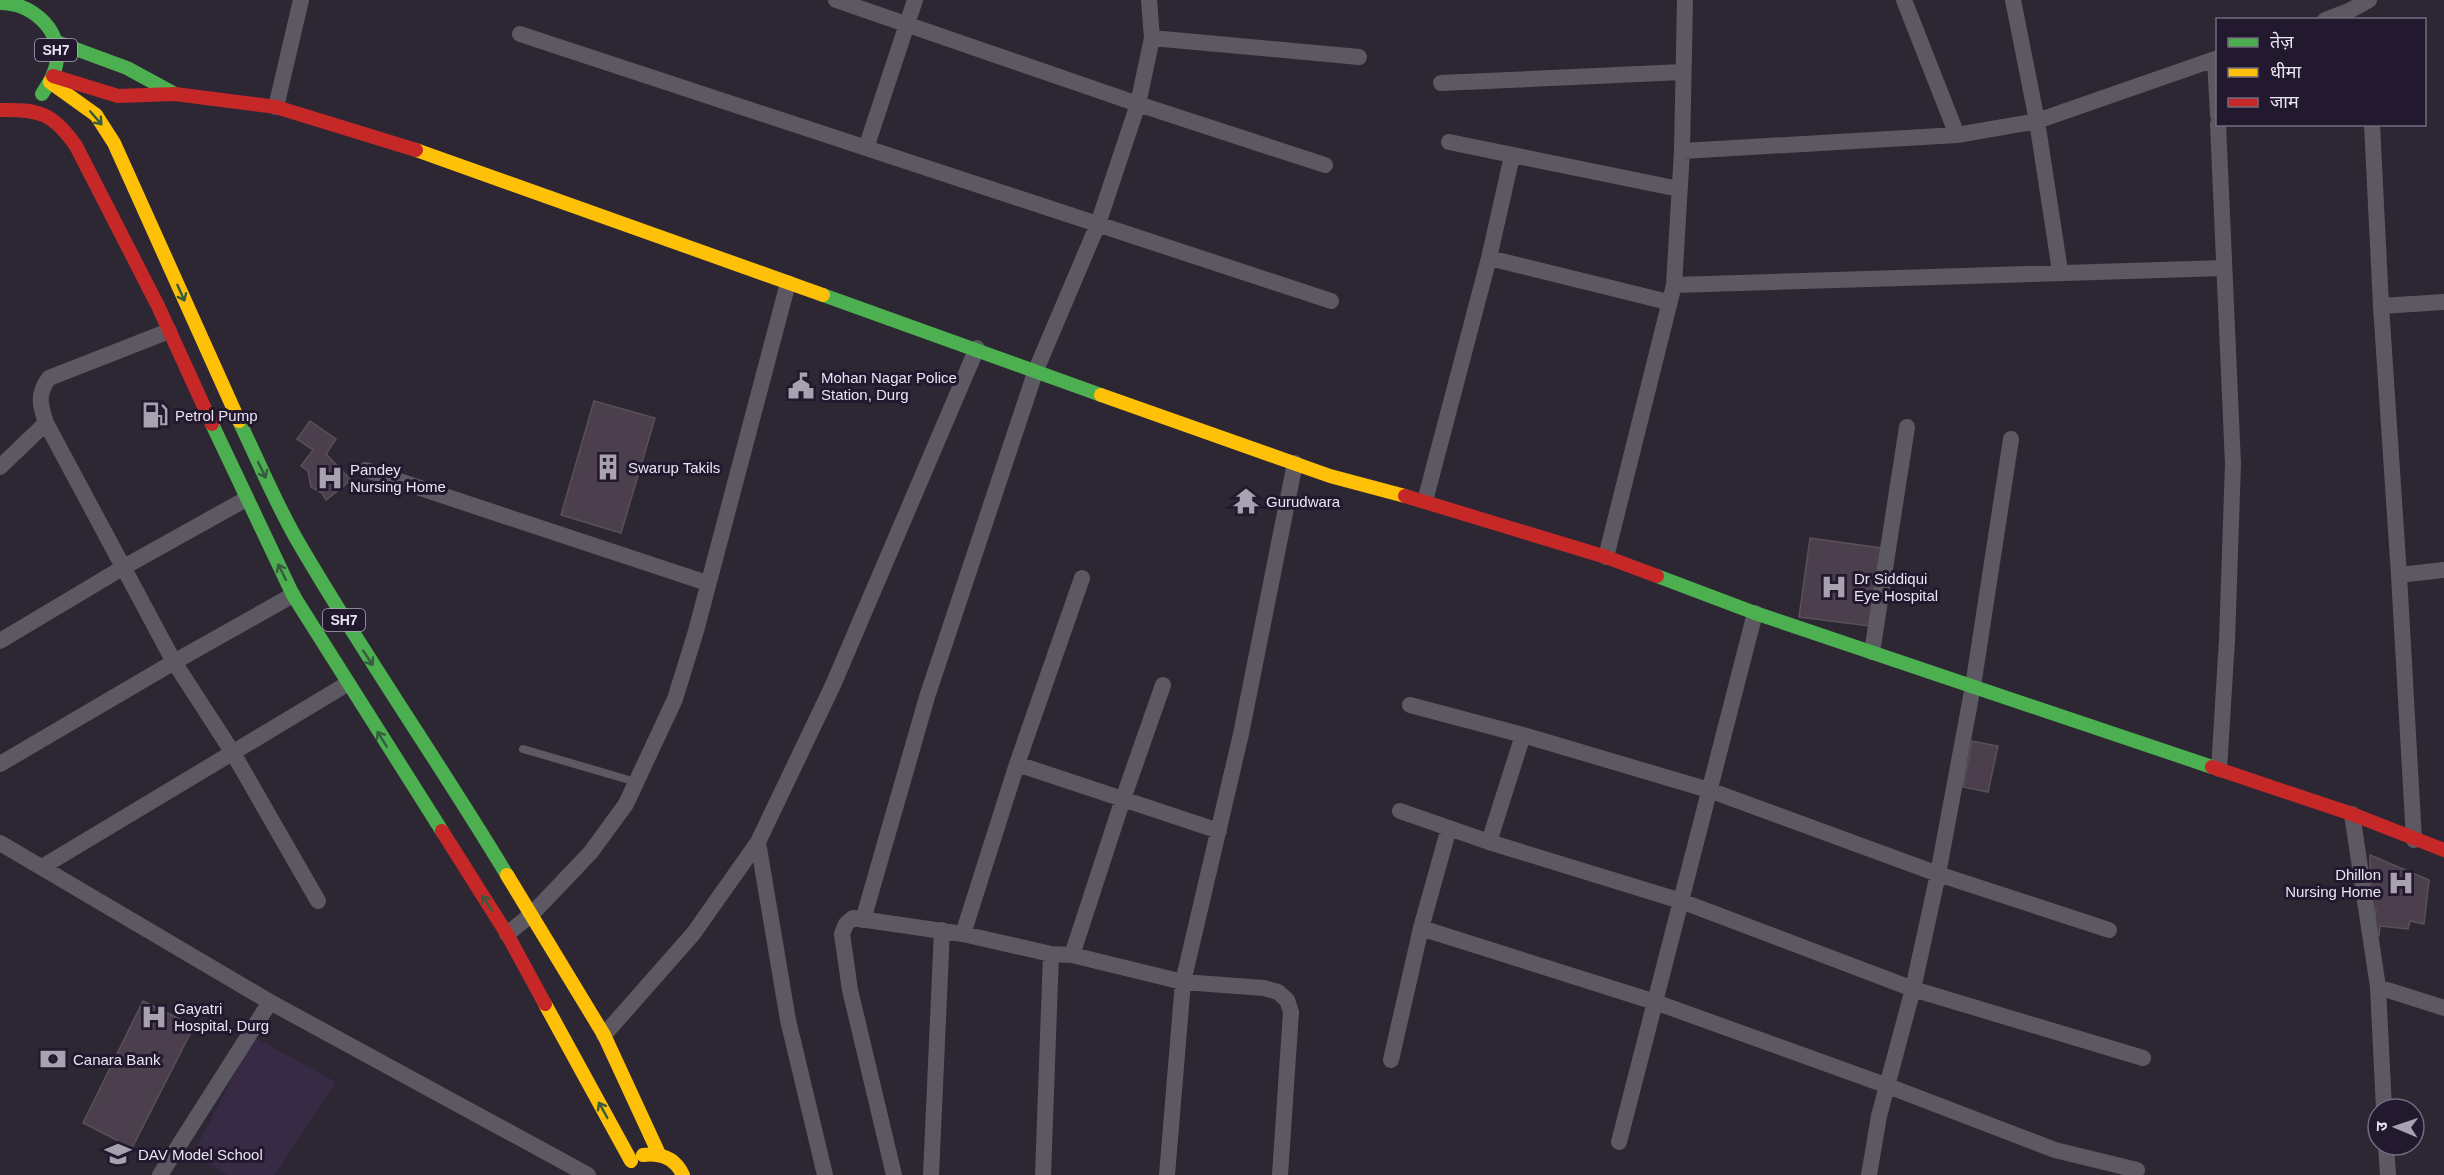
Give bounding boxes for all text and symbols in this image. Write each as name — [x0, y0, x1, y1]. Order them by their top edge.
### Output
legend — [2216, 18, 2426, 126]
text: तेज़ — [2270, 31, 2294, 52]
road number: SH7 — [35, 39, 77, 61]
text: धीमा — [2270, 62, 2301, 82]
text: जाम — [2270, 92, 2300, 112]
one-way arrow — [89, 110, 103, 125]
one-way arrow — [176, 283, 187, 301]
place label: Mohan Nagar Police Station, Durg — [821, 369, 957, 403]
public building icon: Mohan Nagar Police Station, Durg — [786, 371, 816, 401]
fuel station icon: Petrol Pump — [140, 400, 170, 430]
place label: Petrol Pump — [175, 407, 258, 424]
building icon: Swarup Takils — [593, 452, 623, 482]
place label: Swarup Takils — [628, 459, 720, 476]
one-way arrow — [257, 460, 268, 478]
place label: Pandey Nursing Home — [350, 461, 446, 495]
hospital icon: Pandey Nursing Home — [315, 463, 345, 493]
temple icon: Gurudwara — [1231, 486, 1261, 516]
place label: Gurudwara — [1266, 493, 1341, 510]
one-way arrow — [276, 563, 287, 581]
place label: Dr Siddiqui Eye Hospital — [1854, 570, 1938, 604]
hospital icon: Dr Siddiqui Eye Hospital — [1819, 572, 1849, 602]
road number: SH7 — [323, 609, 365, 631]
one-way arrow — [362, 649, 374, 665]
one-way arrow — [376, 731, 388, 748]
place label: Dhillon Nursing Home — [2285, 866, 2381, 900]
hospital icon: Dhillon Nursing Home — [2386, 868, 2416, 898]
one-way arrow — [481, 896, 493, 912]
place label: Gayatri Hospital, Durg — [174, 1000, 269, 1034]
hospital icon: Gayatri Hospital, Durg — [139, 1002, 169, 1032]
bank icon: Canara Bank — [38, 1044, 68, 1074]
place label: Canara Bank — [73, 1051, 161, 1068]
north arrow — [2366, 1097, 2426, 1157]
one-way arrow — [597, 1102, 609, 1119]
text: उ — [2373, 1121, 2390, 1131]
school or university icon: DAV Model School — [103, 1139, 133, 1169]
place label: DAV Model School — [138, 1146, 263, 1163]

